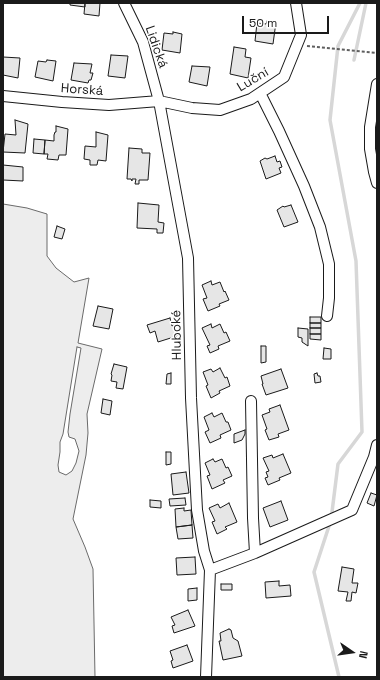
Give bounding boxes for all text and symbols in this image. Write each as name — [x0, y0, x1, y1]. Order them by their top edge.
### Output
scale bar — [244, 8, 331, 34]
text: 50 m — [249, 15, 277, 31]
street label: Lidická — [141, 24, 171, 70]
street label: Luční — [234, 65, 272, 95]
street label: Horská — [60, 81, 104, 99]
street label: Hluboké — [169, 310, 185, 360]
north arrow — [332, 632, 372, 672]
text: N — [356, 650, 371, 660]

